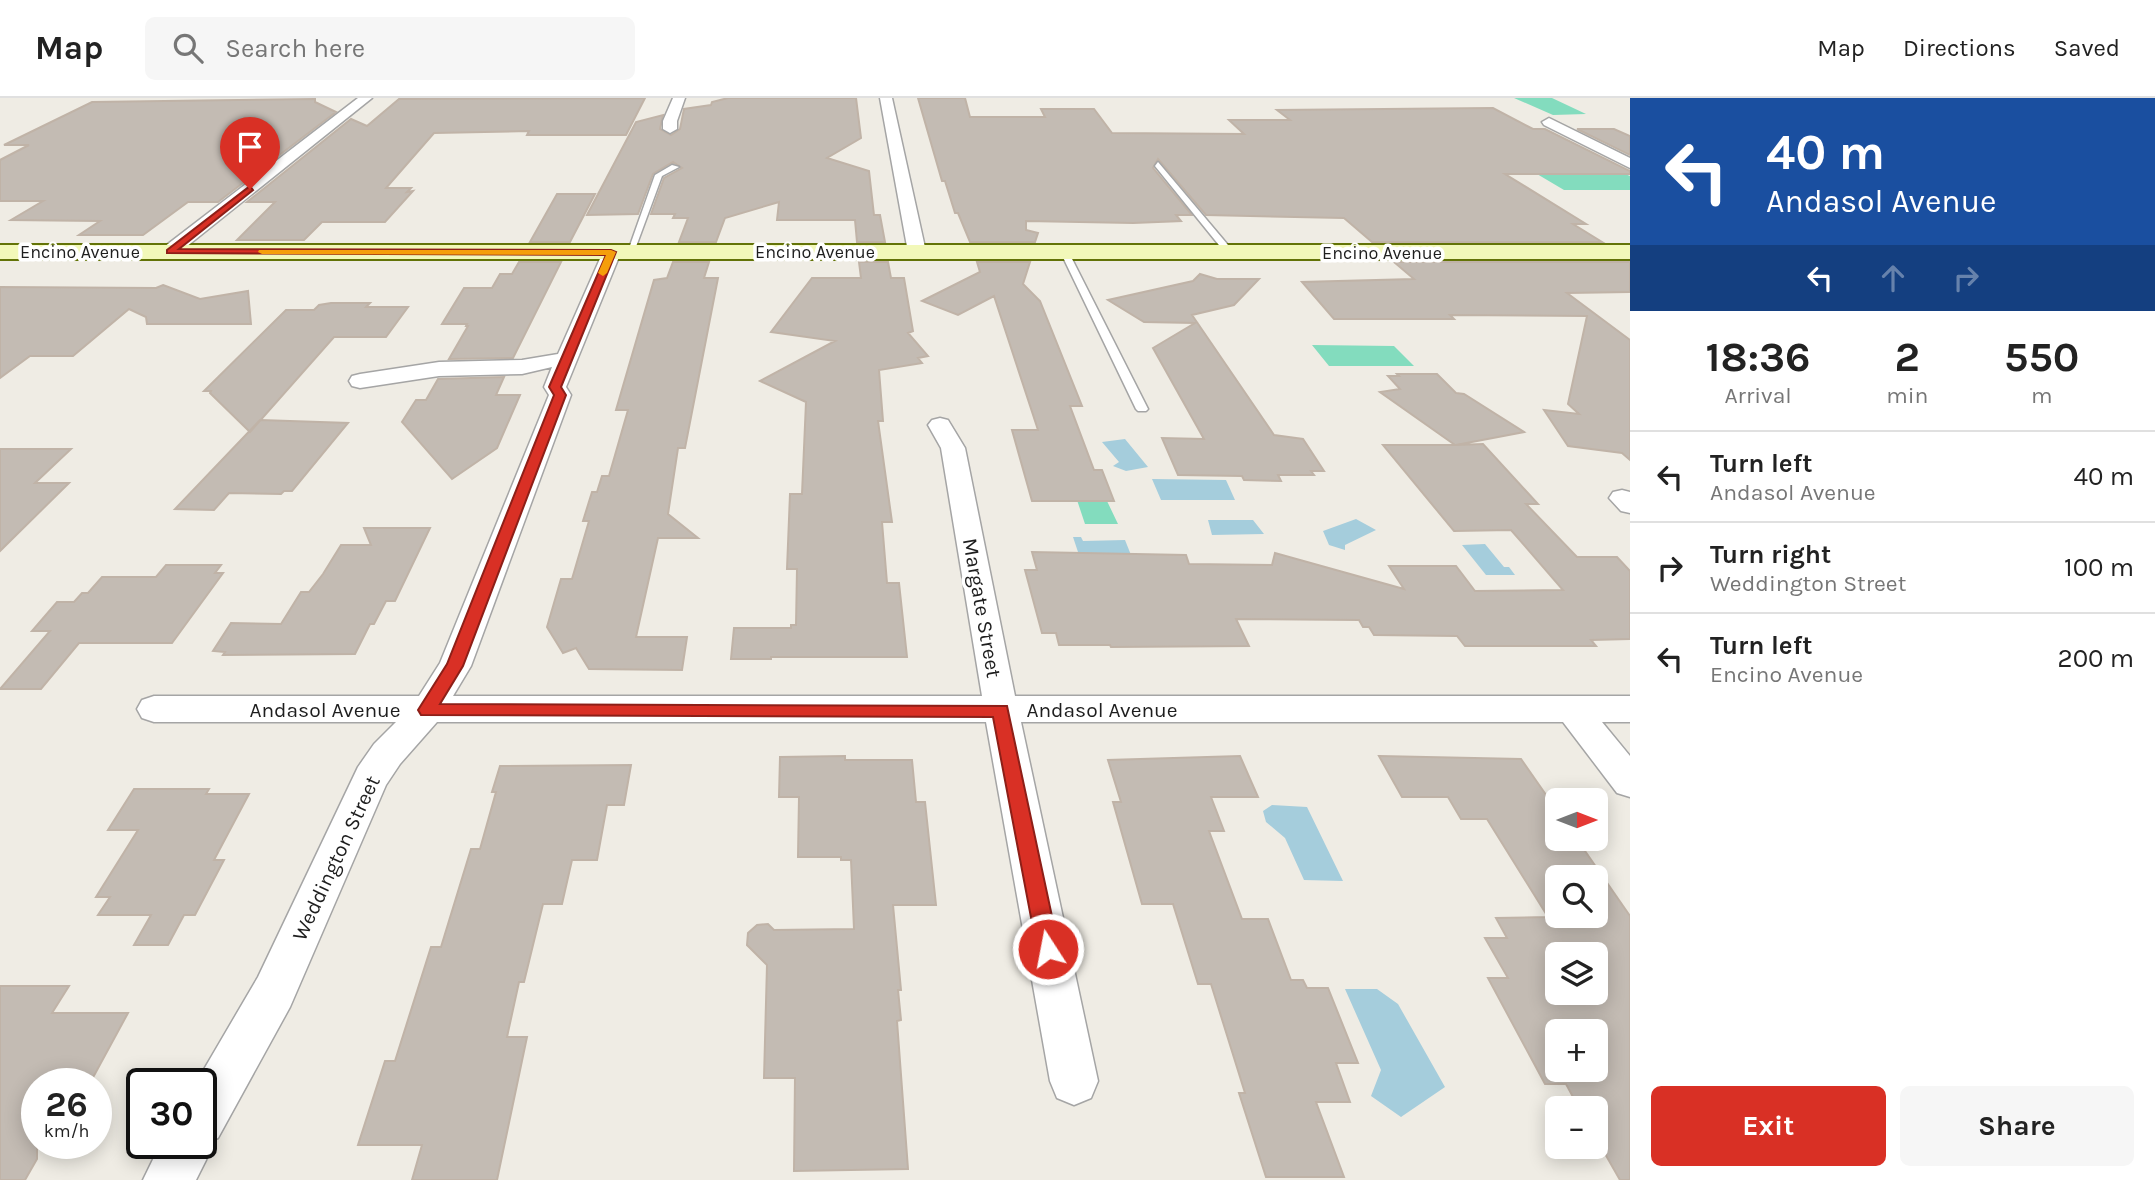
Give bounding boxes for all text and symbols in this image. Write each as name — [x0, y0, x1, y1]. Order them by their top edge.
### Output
search box — [145, 17, 635, 80]
text: Map — [35, 29, 103, 67]
icon: search — [169, 29, 207, 67]
text: Search here — [225, 33, 365, 64]
text: Map — [1817, 34, 1865, 62]
text: Directions — [1903, 34, 2016, 62]
text: Saved — [2054, 34, 2120, 62]
pin — [220, 117, 280, 189]
text: 40 m — [1766, 124, 1885, 181]
icon: left — [1651, 126, 1742, 217]
icon: arrive — [231, 128, 269, 166]
text: Andasol Avenue — [1766, 183, 1996, 220]
street label: Encino Avenue — [20, 241, 140, 263]
street label: Encino Avenue — [755, 241, 875, 263]
street label: Encino Avenue — [1322, 242, 1442, 264]
icon: left — [1801, 259, 1839, 297]
icon: ahead — [1874, 259, 1912, 297]
icon: right — [1947, 259, 1985, 297]
text: 18:36 — [1706, 332, 1811, 382]
text: 2 — [1895, 332, 1920, 382]
text: 550 — [2004, 332, 2079, 382]
text: Arrival — [1724, 382, 1792, 409]
text: min — [1886, 382, 1928, 409]
text: m — [2031, 382, 2052, 409]
text: Turn left — [1710, 448, 1812, 479]
icon: left — [1651, 458, 1689, 496]
text: 40 m — [2074, 461, 2134, 492]
text: Andasol Avenue — [1710, 479, 1876, 506]
street label: Margate Street — [958, 536, 1006, 680]
text: Turn right — [1710, 539, 1831, 570]
icon: right — [1651, 549, 1689, 587]
text: 100 m — [2064, 552, 2134, 583]
text: Weddington Street — [1710, 570, 1906, 597]
text: Turn left — [1710, 630, 1812, 661]
icon: left — [1651, 640, 1689, 678]
text: 200 m — [2058, 643, 2134, 674]
text: Encino Avenue — [1710, 661, 1863, 688]
street label: Andasol Avenue — [249, 698, 401, 722]
street label: Andasol Avenue — [1026, 698, 1178, 722]
street label: Weddington Street — [287, 772, 385, 944]
north arrow — [1545, 788, 1608, 850]
map controls — [1545, 788, 1608, 1159]
button: search — [1545, 865, 1608, 928]
position arrow — [1011, 912, 1085, 986]
button: layers — [1545, 942, 1608, 1005]
button: + — [1545, 1019, 1608, 1082]
speed limit sign: 30 — [126, 1068, 217, 1159]
text: 26 — [45, 1084, 88, 1125]
button: Exit — [1651, 1086, 1886, 1166]
button: Share — [1900, 1086, 2134, 1166]
button: − — [1545, 1096, 1608, 1159]
text: km/h — [44, 1120, 89, 1142]

